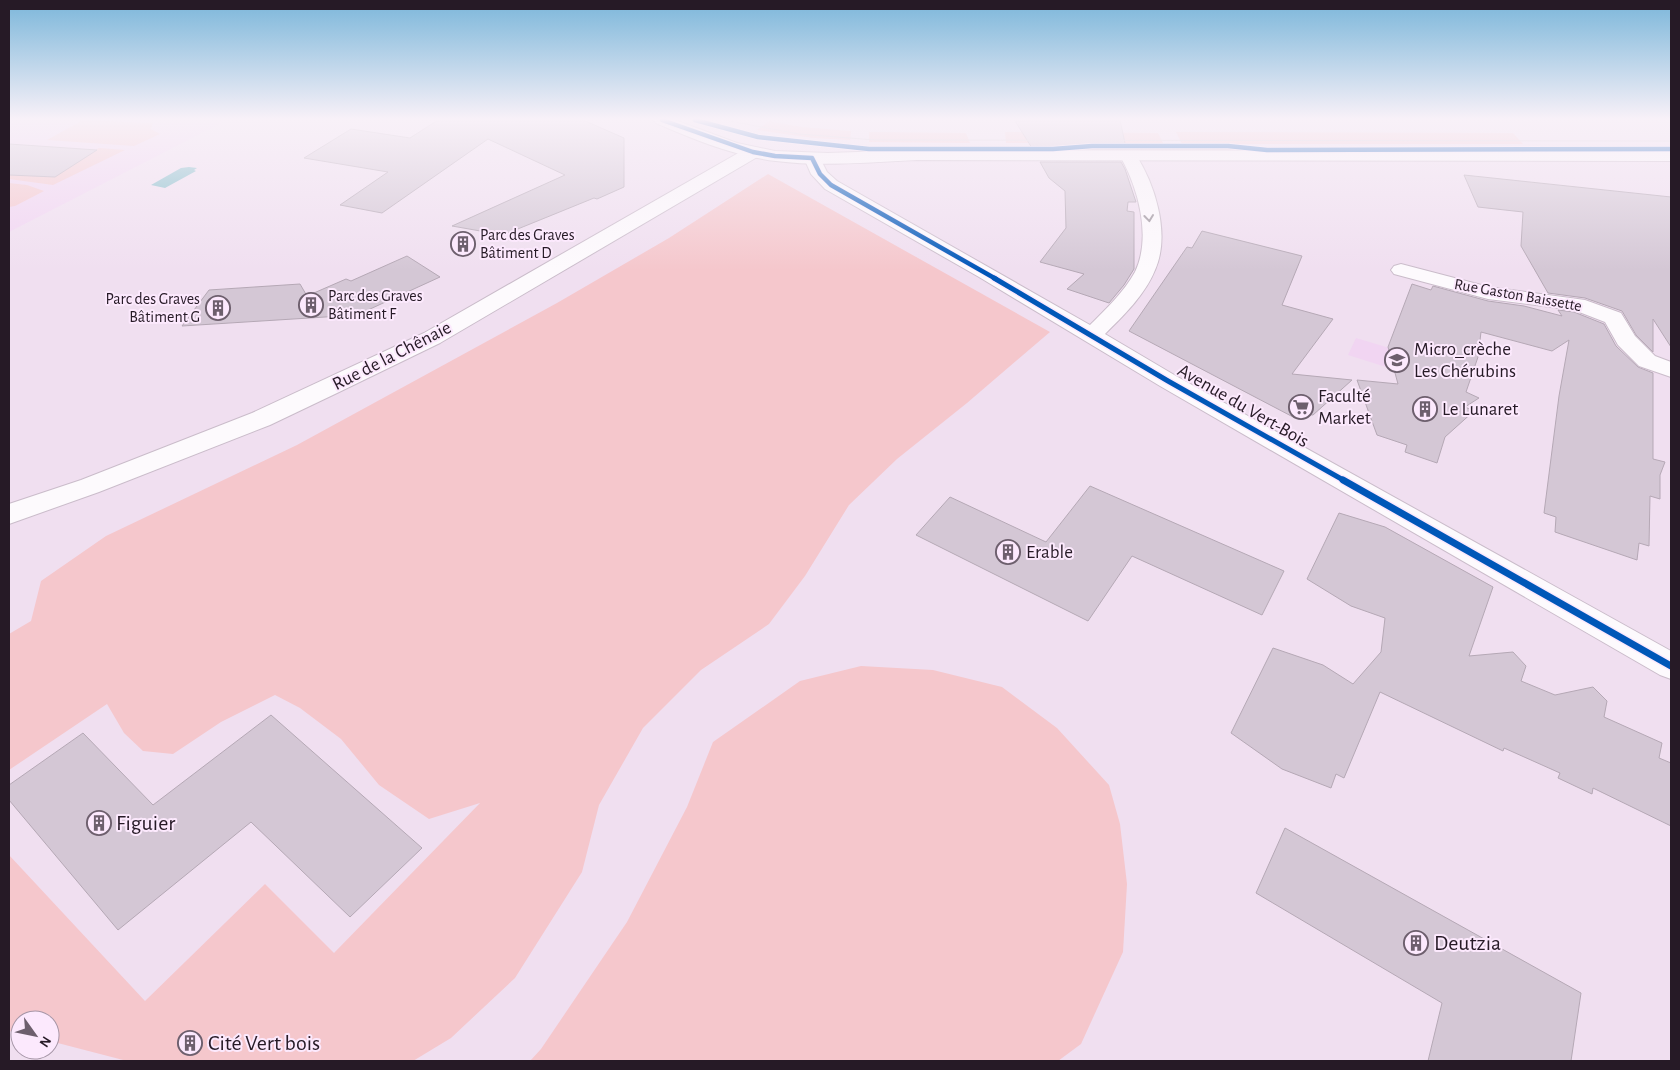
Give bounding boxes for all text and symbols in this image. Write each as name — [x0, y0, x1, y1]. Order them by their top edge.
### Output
one-way arrow — [1143, 214, 1154, 222]
place label: Parc des Graves Bâtiment D — [480, 227, 575, 261]
building icon: Parc des Graves Bâtiment D — [450, 231, 476, 257]
street label: Rue Gaston Baissette — [1453, 276, 1583, 314]
place label: Parc des Graves Bâtiment F — [328, 288, 423, 322]
place label: Parc des Graves Bâtiment G — [105, 291, 200, 325]
building icon: Parc des Graves Bâtiment F — [298, 292, 324, 318]
building icon: Parc des Graves Bâtiment G — [205, 295, 231, 321]
street label: Rue de la Chênaie — [330, 318, 454, 394]
place label: Micro_crèche Les Chérubins — [1414, 340, 1516, 381]
school or university icon: Micro_crèche Les Chérubins — [1384, 347, 1410, 373]
street label: Avenue du Vert-Bois — [1174, 361, 1312, 451]
place label: Faculté Market — [1318, 387, 1371, 428]
supermarket icon: Faculté Market — [1288, 394, 1314, 420]
building icon: Le Lunaret — [1412, 396, 1438, 422]
place label: Le Lunaret — [1442, 400, 1518, 419]
building icon: Erable — [995, 539, 1021, 565]
place label: Erable — [1026, 543, 1073, 562]
building icon: Figuier — [86, 810, 112, 836]
place label: Figuier — [116, 812, 175, 834]
building icon: Deutzia — [1403, 930, 1429, 956]
place label: Deutzia — [1434, 932, 1501, 954]
north arrow — [10, 1010, 60, 1060]
building icon: Cité Vert bois — [177, 1030, 203, 1056]
place label: Cité Vert bois — [208, 1032, 320, 1054]
text: N — [37, 1034, 54, 1049]

